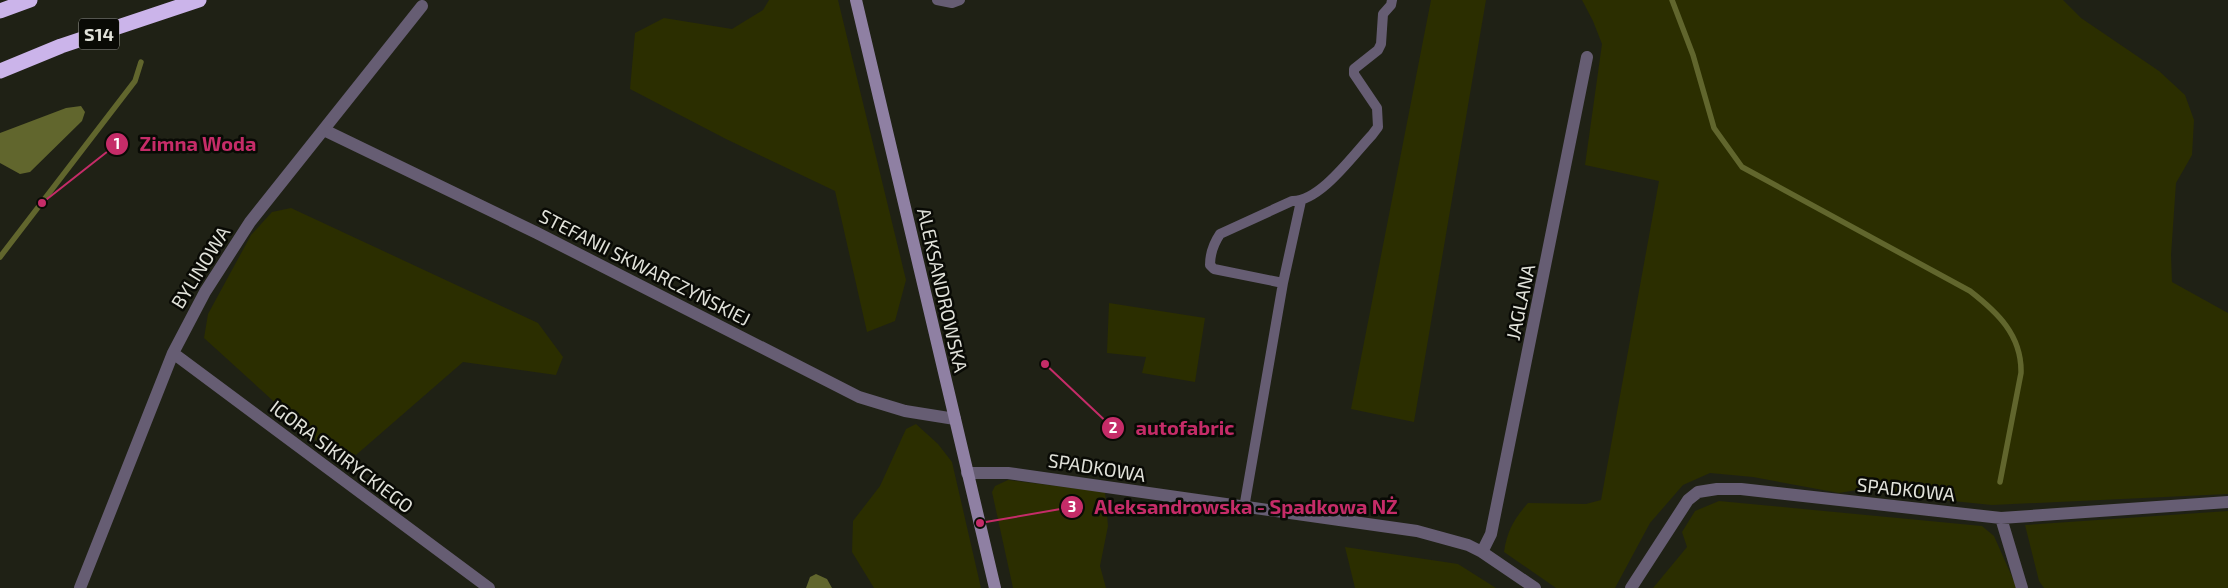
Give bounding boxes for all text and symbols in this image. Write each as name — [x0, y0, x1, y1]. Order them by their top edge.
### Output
road number: S14 — [79, 18, 119, 50]
callout: Zimna Woda — [105, 126, 267, 161]
text: Zimna Woda — [140, 131, 256, 155]
text: 1 — [114, 134, 120, 152]
street label: STEFANII SKWARCZYŃSKIEJ — [536, 204, 754, 330]
street label: ALEKSANDROWSKA — [913, 206, 973, 375]
street label: BYLINOWA — [166, 221, 234, 312]
street label: JAGLANA — [1501, 262, 1539, 342]
street label: IGORA SIKIRYCKIEGO — [266, 395, 418, 517]
callout: autofabric — [1101, 410, 1245, 445]
text: autofabric — [1136, 415, 1234, 439]
text: 2 — [1109, 418, 1118, 436]
street label: SPADKOWA — [1047, 448, 1148, 486]
street label: SPADKOWA — [1856, 472, 1956, 506]
callout: Aleksandrowska - Spadkowa NŻ — [1059, 489, 1408, 524]
text: Aleksandrowska - Spadkowa NŻ — [1094, 494, 1398, 518]
text: 3 — [1068, 497, 1076, 515]

